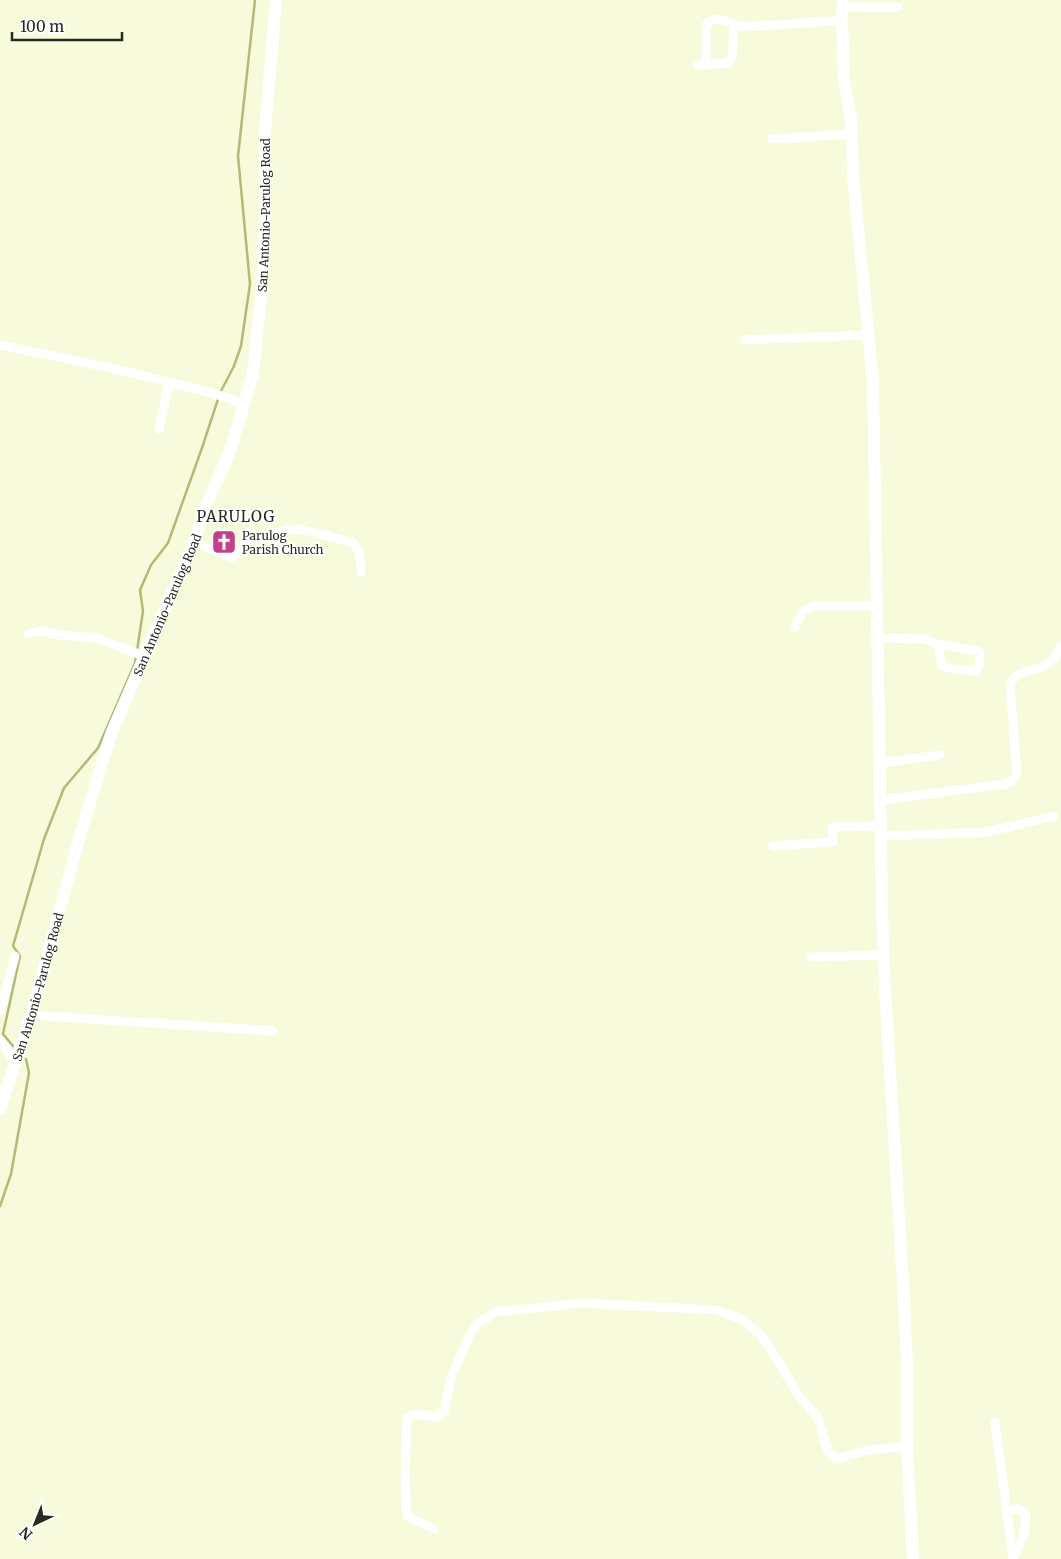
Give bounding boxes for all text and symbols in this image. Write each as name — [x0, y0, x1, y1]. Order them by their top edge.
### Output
scale bar — [12, 10, 122, 42]
text: 100 m — [20, 17, 64, 36]
street label: San Antonio-Parulog Road — [254, 138, 273, 293]
district label: PARULOG — [197, 507, 275, 526]
place label: Parulog Parish Church — [242, 528, 324, 557]
church icon: Parulog Parish Church — [211, 529, 237, 555]
street label: San Antonio-Parulog Road — [129, 531, 204, 678]
street label: San Antonio-Parulog Road — [9, 911, 66, 1063]
north arrow — [10, 1499, 60, 1549]
text: N — [16, 1523, 36, 1544]

